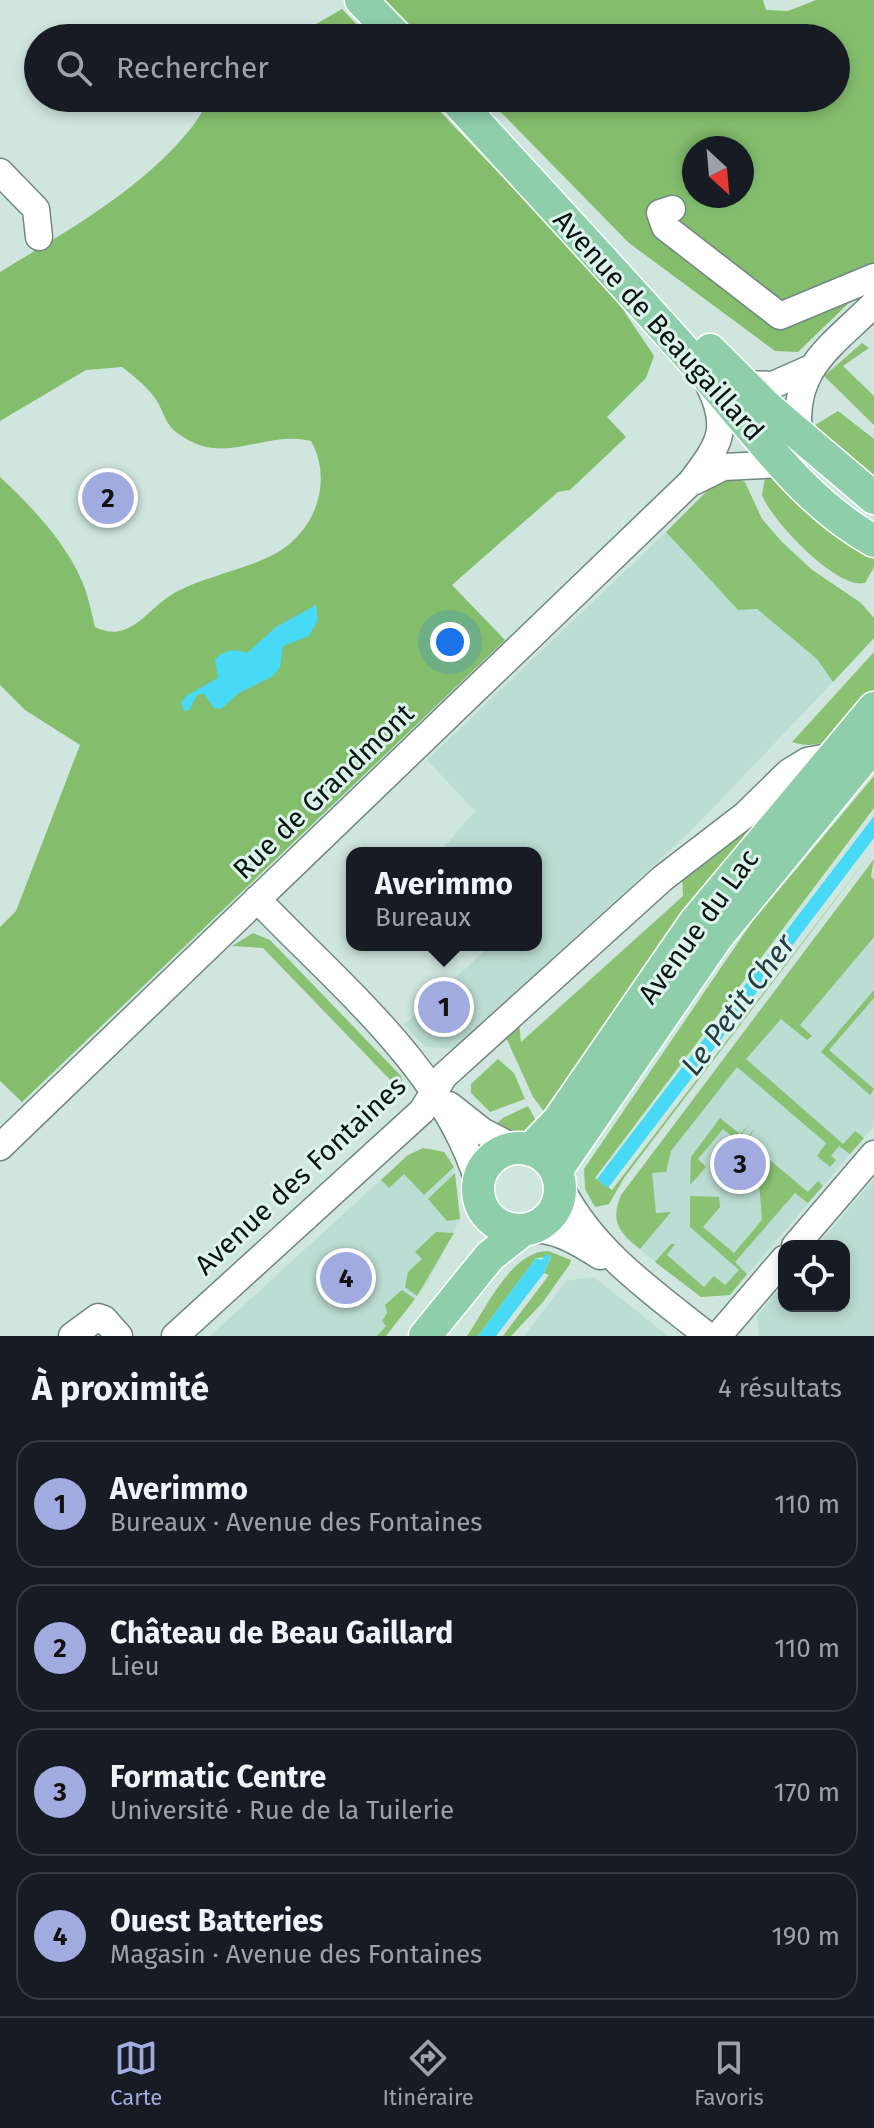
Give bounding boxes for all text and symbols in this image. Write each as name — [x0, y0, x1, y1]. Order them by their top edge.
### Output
search box — [24, 24, 850, 112]
icon: search — [52, 46, 96, 90]
text: Rechercher — [116, 50, 269, 86]
north arrow — [682, 136, 754, 208]
street label: Avenue de Beaugaillard — [546, 203, 771, 447]
pin: 2 — [82, 468, 134, 528]
your location — [430, 622, 470, 662]
street label: Rue de Grandmont — [226, 696, 421, 886]
street label: Avenue du Lac — [631, 843, 766, 1010]
popup — [346, 847, 542, 951]
text: Averimmo — [375, 866, 513, 902]
text: Bureaux — [375, 902, 471, 933]
water label: Le Petit Cher — [673, 926, 804, 1083]
pin: 1 — [418, 977, 470, 1037]
street label: Avenue des Fontaines — [188, 1069, 413, 1282]
pin: 3 — [714, 1134, 766, 1194]
map controls — [778, 1240, 850, 1312]
button: locate — [778, 1240, 850, 1312]
pin: 4 — [320, 1248, 372, 1308]
text: À proximité — [32, 1368, 209, 1409]
text: 4 résultats — [718, 1373, 842, 1404]
text: Averimmo — [110, 1471, 248, 1507]
text: 1 — [54, 1489, 66, 1520]
text: 110 m — [774, 1489, 840, 1520]
text: Bureaux · Avenue des Fontaines — [110, 1507, 482, 1538]
text: Château de Beau Gaillard — [110, 1615, 453, 1651]
text: 2 — [53, 1633, 67, 1664]
text: 110 m — [774, 1633, 840, 1664]
text: Lieu — [110, 1651, 160, 1682]
text: Formatic Centre — [110, 1759, 326, 1795]
text: 3 — [53, 1777, 67, 1808]
text: 170 m — [774, 1777, 840, 1808]
text: Université · Rue de la Tuilerie — [110, 1795, 454, 1826]
text: Ouest Batteries — [110, 1903, 323, 1939]
text: 4 — [53, 1921, 67, 1952]
text: 190 m — [771, 1921, 840, 1952]
text: Magasin · Avenue des Fontaines — [110, 1939, 482, 1970]
tab: Carte — [110, 2036, 162, 2111]
tab: Itinéraire — [383, 2036, 474, 2111]
tab: Favoris — [694, 2036, 764, 2111]

